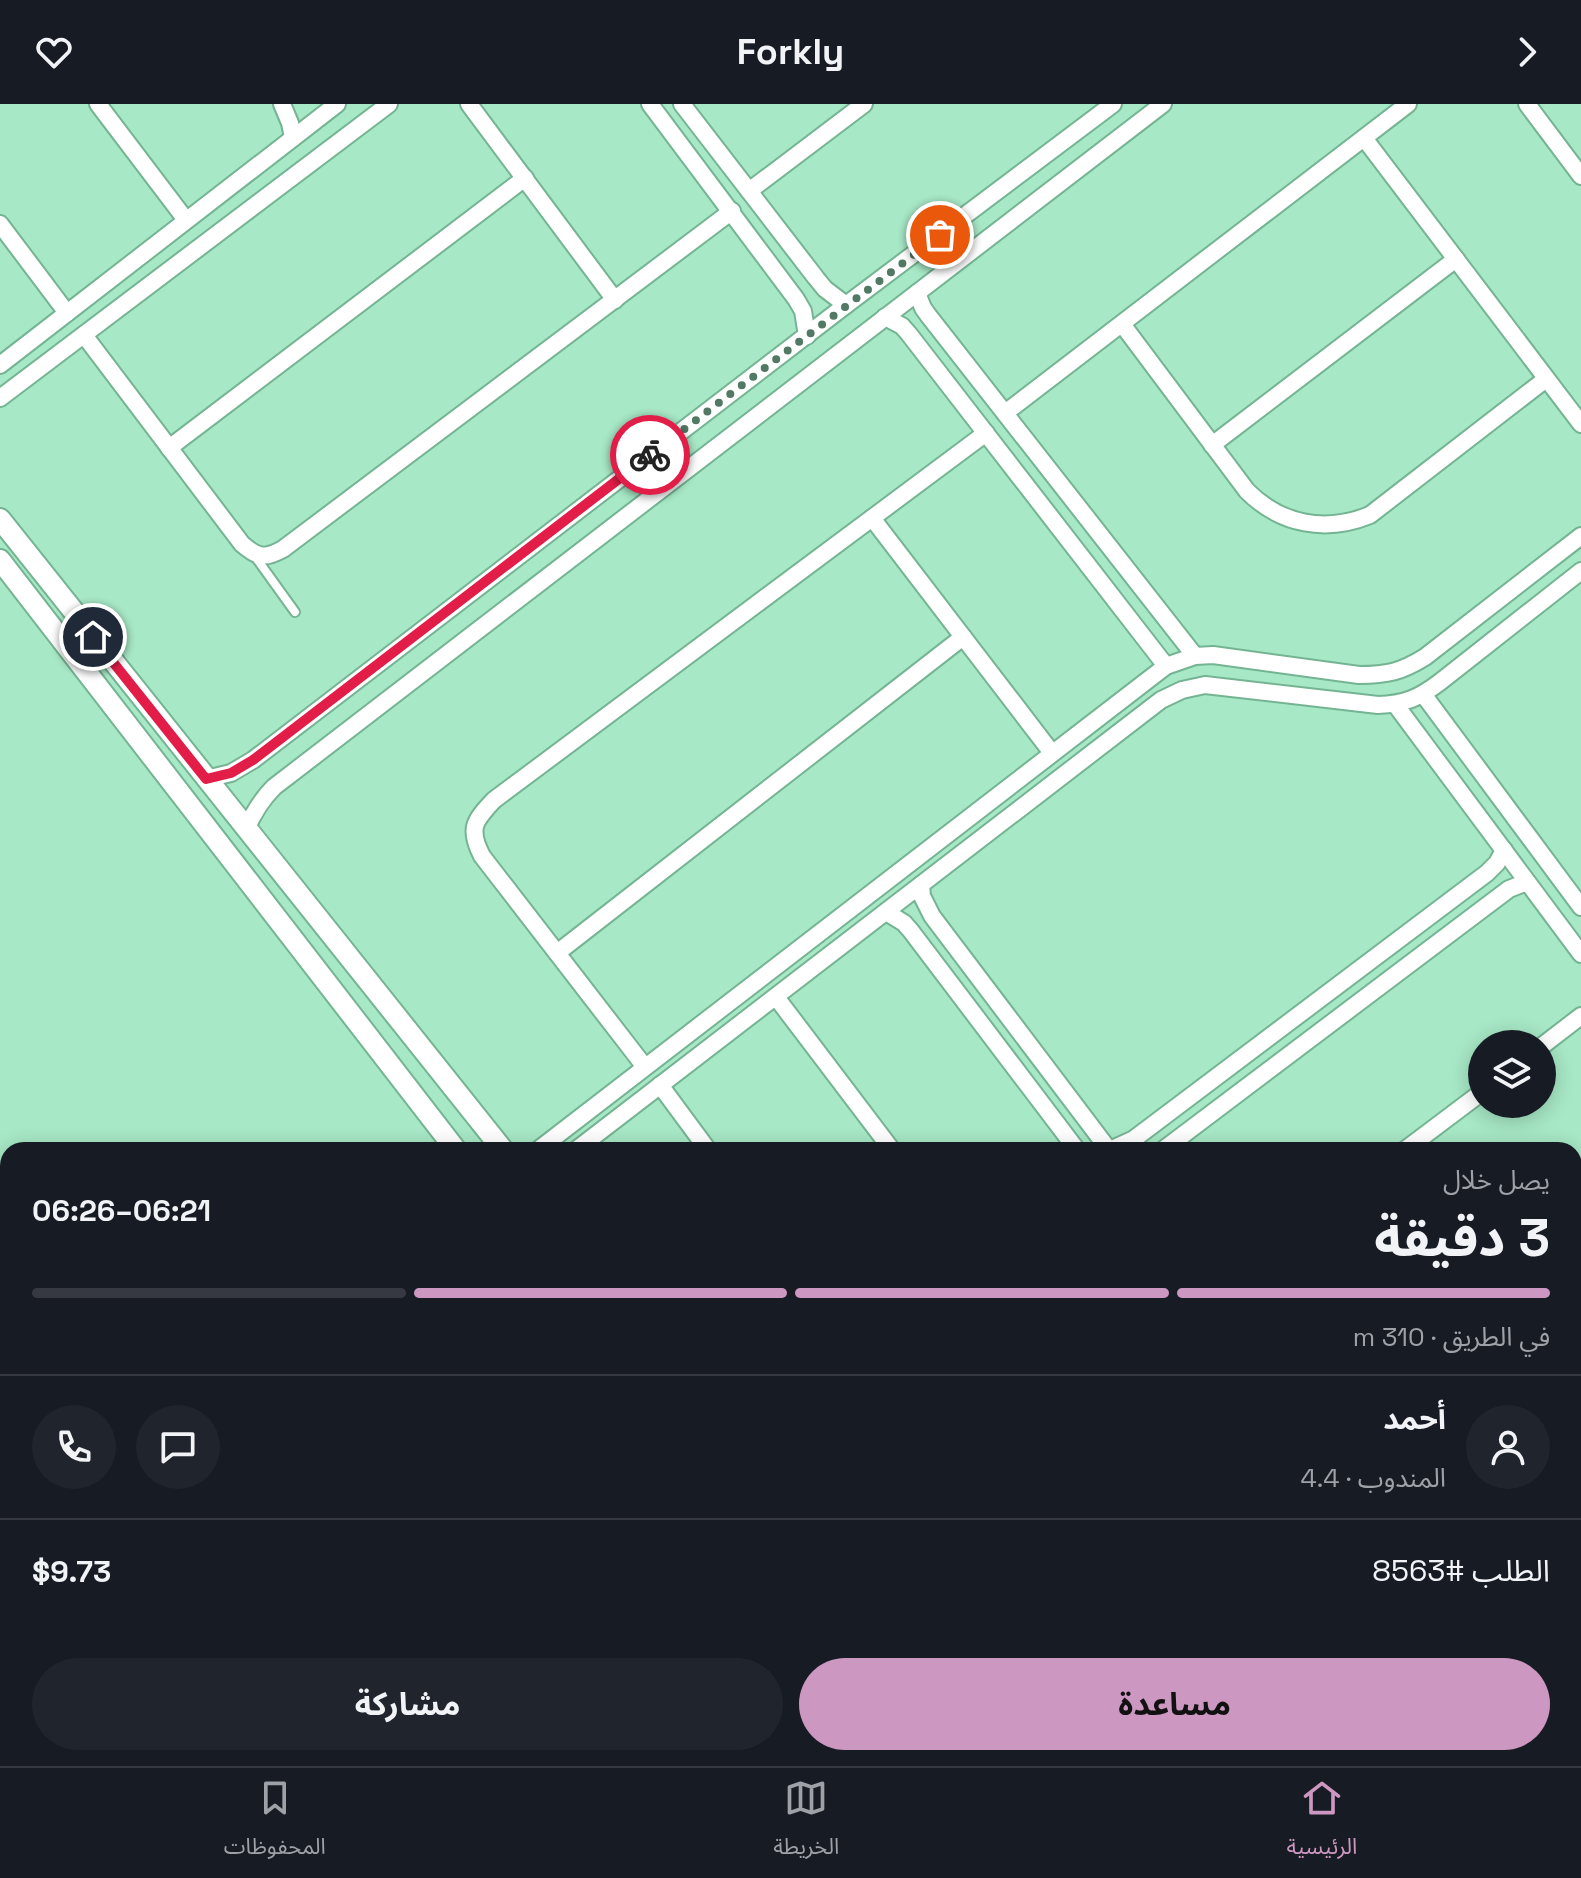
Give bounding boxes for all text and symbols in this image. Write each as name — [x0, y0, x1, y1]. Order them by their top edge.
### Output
text: Forkly — [737, 29, 844, 75]
icon: heart — [32, 30, 76, 74]
icon: forward — [1505, 30, 1549, 74]
pin — [906, 201, 974, 269]
icon: bag — [918, 213, 962, 257]
courier — [610, 415, 690, 495]
icon: bike — [628, 433, 672, 477]
pin — [59, 603, 127, 671]
icon: home — [71, 615, 115, 659]
map controls — [1468, 1030, 1556, 1118]
button: layers — [1468, 1030, 1556, 1118]
text: يصل خلال — [1443, 1163, 1550, 1197]
text: 06:21–06:26 — [32, 1191, 211, 1230]
text: 3 دقيقة — [1374, 1205, 1550, 1271]
text: في الطريق · 310 m — [1353, 1320, 1550, 1354]
text: أحمد — [1383, 1399, 1446, 1438]
button: phone — [32, 1405, 116, 1489]
button: chat — [136, 1405, 220, 1489]
button: person — [1466, 1405, 1550, 1489]
text: المندوب · 4.4 — [1301, 1461, 1446, 1495]
text: الطلب #8563 — [1372, 1551, 1550, 1590]
text: $9.73 — [32, 1552, 111, 1591]
button: مشاركة — [32, 1658, 783, 1750]
button: مساعدة — [799, 1658, 1550, 1750]
tab: المحفوظات — [224, 1776, 326, 1870]
tab: الخريطة — [773, 1776, 839, 1870]
tab: الرئيسية — [1287, 1776, 1357, 1870]

